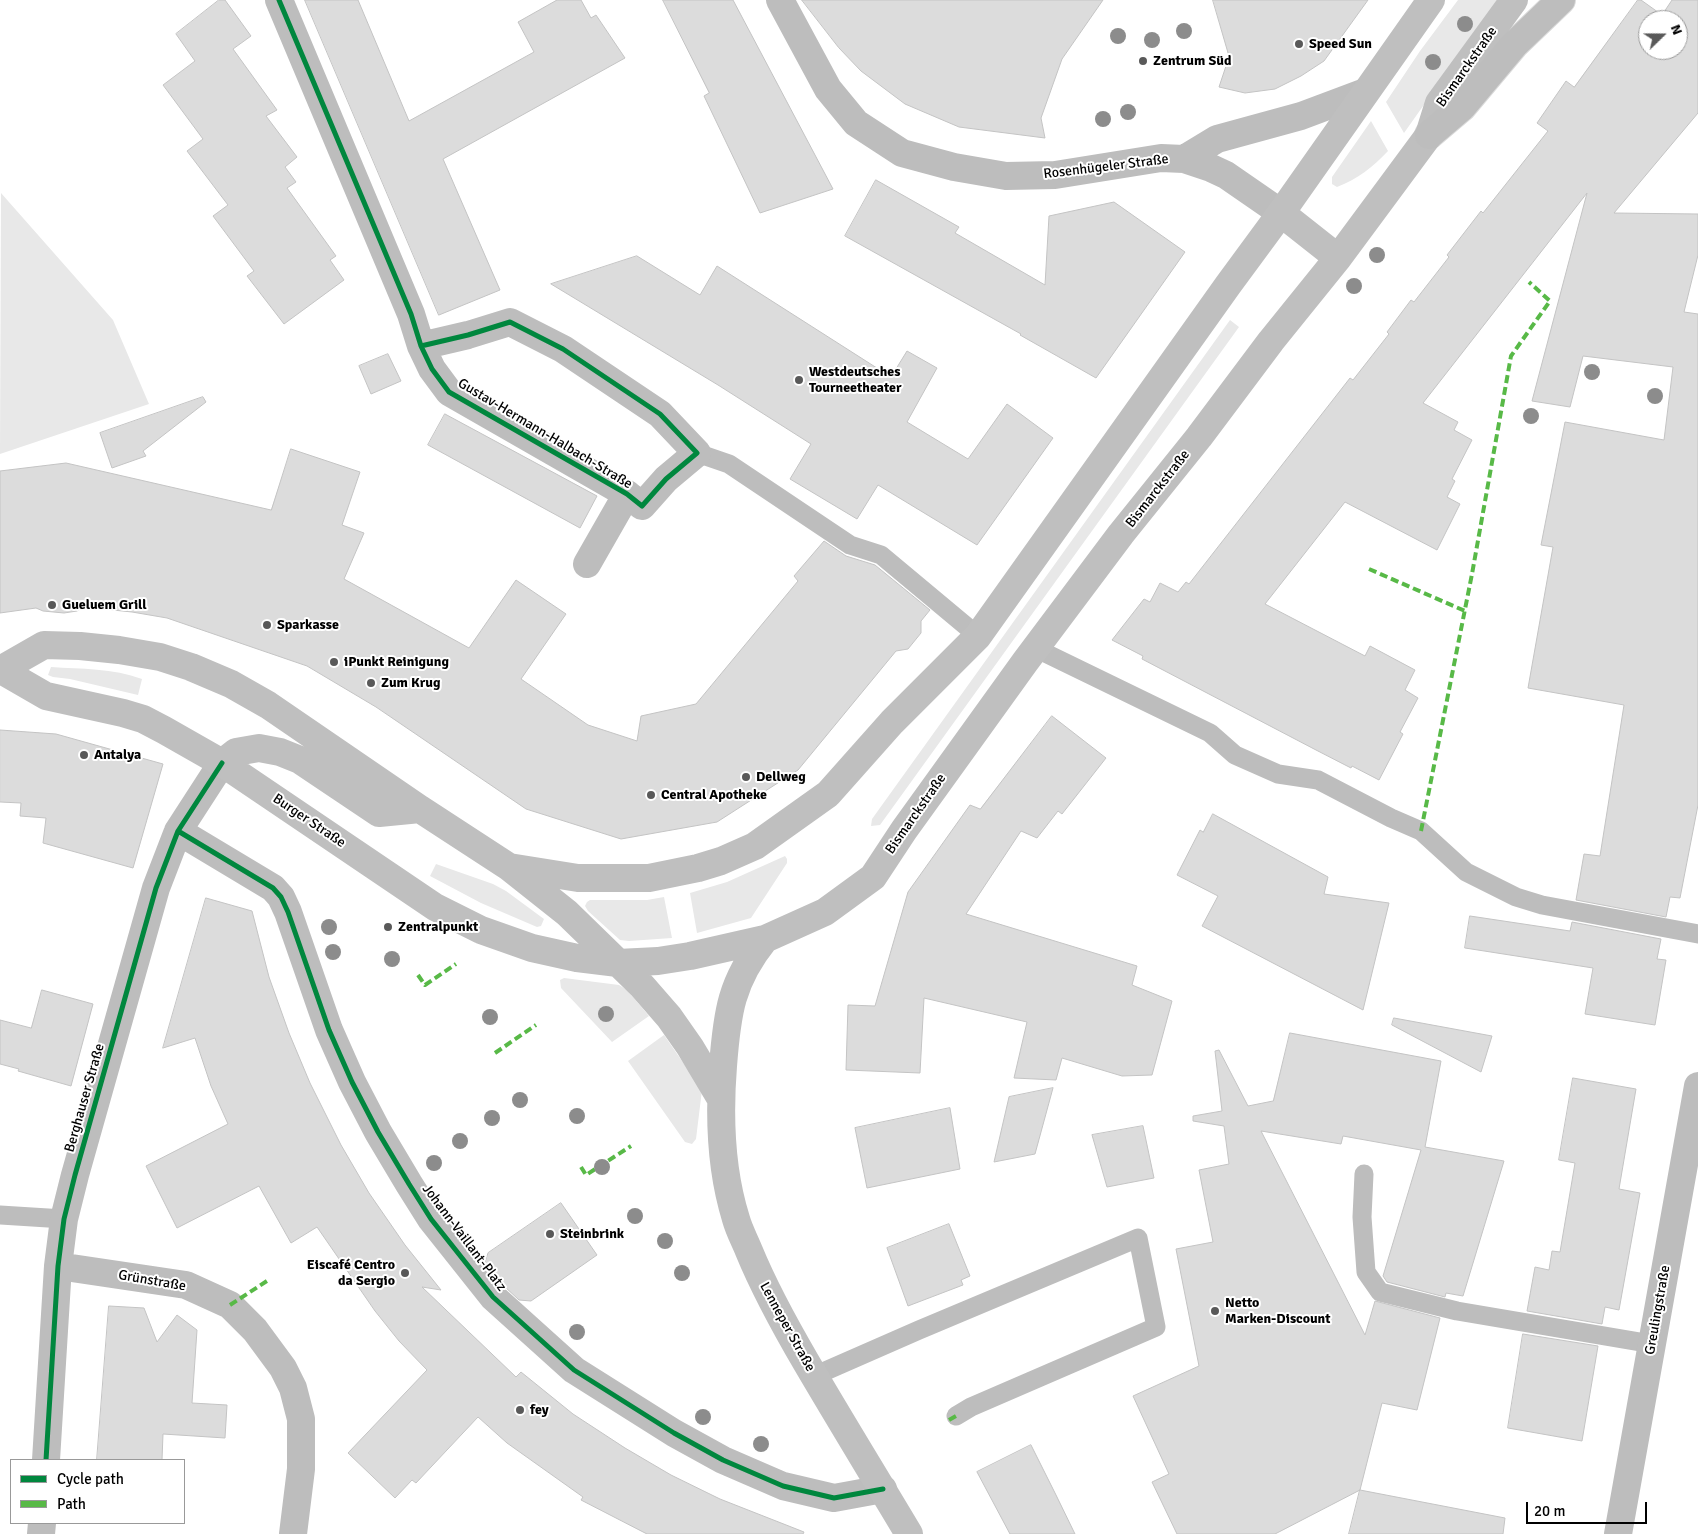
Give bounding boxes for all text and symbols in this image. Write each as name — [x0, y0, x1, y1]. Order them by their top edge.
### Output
north arrow — [1638, 10, 1688, 60]
text: N — [1667, 22, 1686, 37]
street label: Bismarckstraße — [1433, 24, 1501, 110]
place label: Speed Sun — [1309, 36, 1372, 52]
marker: Speed Sun — [1293, 38, 1305, 50]
place label: Zentrum Süd — [1153, 53, 1231, 69]
marker: Zentrum Süd — [1137, 55, 1149, 67]
street label: Rosenhügeler Straße — [1043, 151, 1169, 183]
place label: Westdeutsches Tourneetheater — [809, 364, 902, 397]
marker: Westdeutsches Tourneetheater — [793, 374, 805, 386]
street label: Gustav-Hermann-Halbach-Straße — [455, 375, 635, 493]
street label: Bismarckstraße — [1122, 447, 1194, 531]
place label: Gueluem Grill — [62, 597, 147, 613]
marker: Gueluem Grill — [46, 599, 58, 611]
place label: Sparkasse — [277, 617, 339, 633]
marker: Sparkasse — [261, 619, 273, 631]
place label: iPunkt Reinigung — [344, 654, 449, 670]
marker: iPunkt Reinigung — [328, 656, 340, 668]
place label: Zum Krug — [381, 675, 440, 691]
marker: Zum Krug — [365, 677, 377, 689]
place label: Antalya — [94, 747, 141, 763]
marker: Antalya — [78, 749, 90, 761]
place label: Dellweg — [756, 769, 806, 785]
marker: Dellweg — [740, 771, 752, 783]
street label: Bismarckstraße — [882, 771, 950, 857]
place label: Central Apotheke — [661, 787, 767, 803]
marker: Central Apotheke — [645, 789, 657, 801]
street label: Burger Straße — [269, 790, 349, 852]
place label: Zentralpunkt — [398, 919, 478, 935]
marker: Zentralpunkt — [382, 921, 394, 933]
street label: Berghauser Straße — [61, 1042, 109, 1154]
street label: Johann-Vaillant-Platz — [418, 1181, 510, 1295]
place label: Steinbrink — [560, 1226, 624, 1242]
marker: Steinbrink — [544, 1228, 556, 1240]
place label: Eiscafé Centro da Sergio — [307, 1257, 395, 1290]
street label: Greulingstraße — [1642, 1264, 1674, 1356]
street label: Grünstraße — [117, 1267, 187, 1295]
marker: Eiscafé Centro da Sergio — [399, 1267, 411, 1279]
street label: Lenneper Straße — [756, 1279, 818, 1375]
place label: Netto Marken-Discount — [1225, 1295, 1331, 1328]
marker: Netto Marken-Discount — [1209, 1305, 1221, 1317]
place label: fey — [530, 1402, 549, 1418]
marker: fey — [514, 1404, 526, 1416]
legend — [10, 1459, 185, 1524]
text: Cycle path — [57, 1470, 124, 1488]
scale bar — [1528, 1492, 1649, 1524]
text: Path — [57, 1495, 86, 1513]
text: 20 m — [1534, 1502, 1565, 1520]

